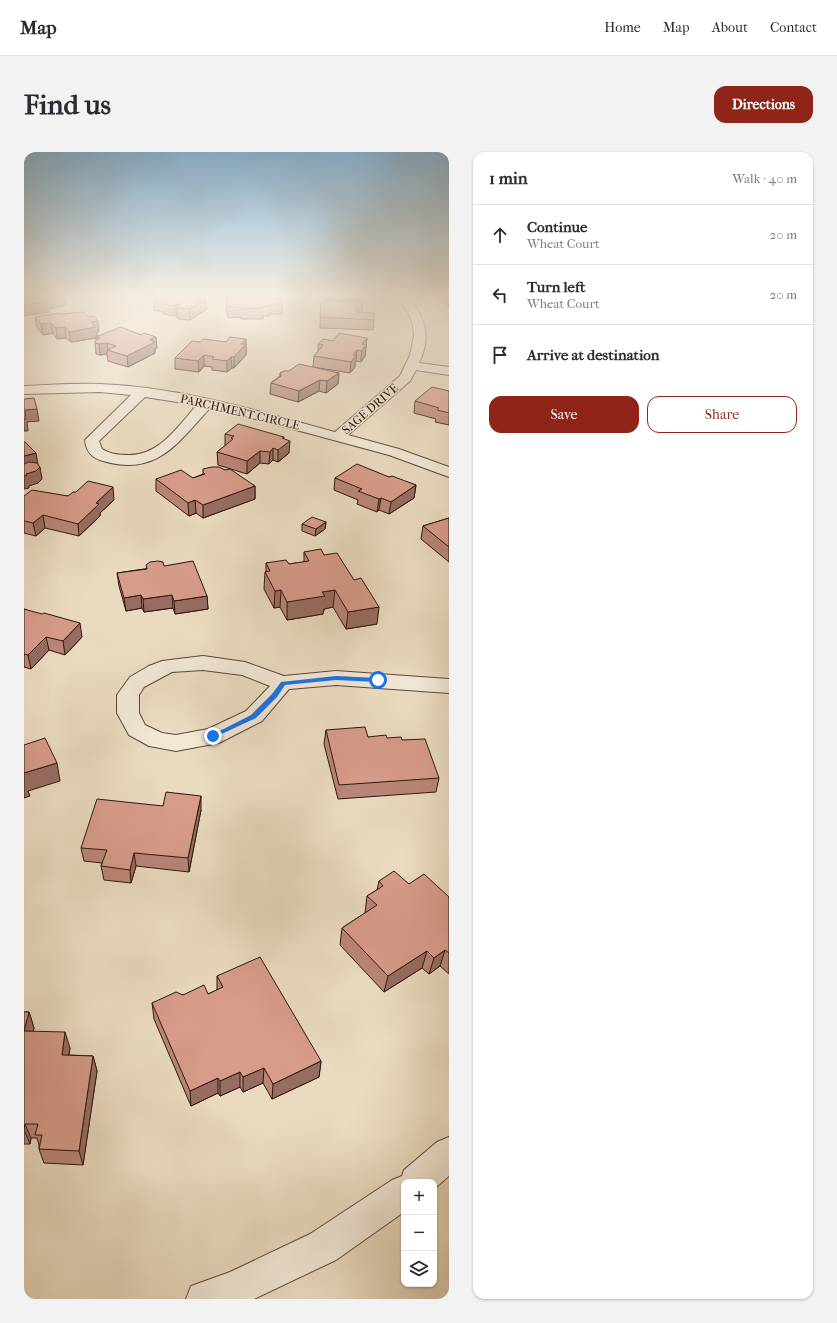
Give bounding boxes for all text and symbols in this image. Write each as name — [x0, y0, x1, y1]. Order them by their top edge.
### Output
text: Map — [20, 17, 56, 39]
text: Home — [604, 19, 641, 36]
text: Map — [663, 19, 690, 36]
text: About — [712, 19, 748, 36]
text: Contact — [770, 19, 817, 36]
button: Directions — [714, 86, 813, 123]
text: Find us — [24, 88, 111, 121]
text: 1 min — [489, 168, 528, 188]
text: Walk · 40 m — [732, 171, 797, 186]
text: Continue — [527, 218, 587, 236]
icon: ahead — [489, 224, 511, 246]
text: 20 m — [770, 227, 797, 242]
text: Wheat Court — [527, 236, 600, 251]
text: Turn left — [527, 278, 585, 296]
icon: left — [489, 284, 511, 306]
text: 20 m — [770, 287, 797, 302]
text: Wheat Court — [527, 296, 600, 311]
icon: arrive — [489, 344, 511, 366]
text: Arrive at destination — [527, 346, 659, 364]
street label: SAGE DRIVE — [339, 381, 401, 437]
street label: PARCHMENT CIRCLE — [179, 391, 301, 433]
button: Save — [489, 396, 639, 433]
button: Share — [647, 396, 797, 433]
route start — [369, 671, 387, 689]
route end — [204, 727, 222, 745]
map controls — [401, 1179, 437, 1287]
button: + — [401, 1179, 437, 1215]
button: − — [401, 1215, 437, 1251]
button: layers — [401, 1251, 437, 1287]

